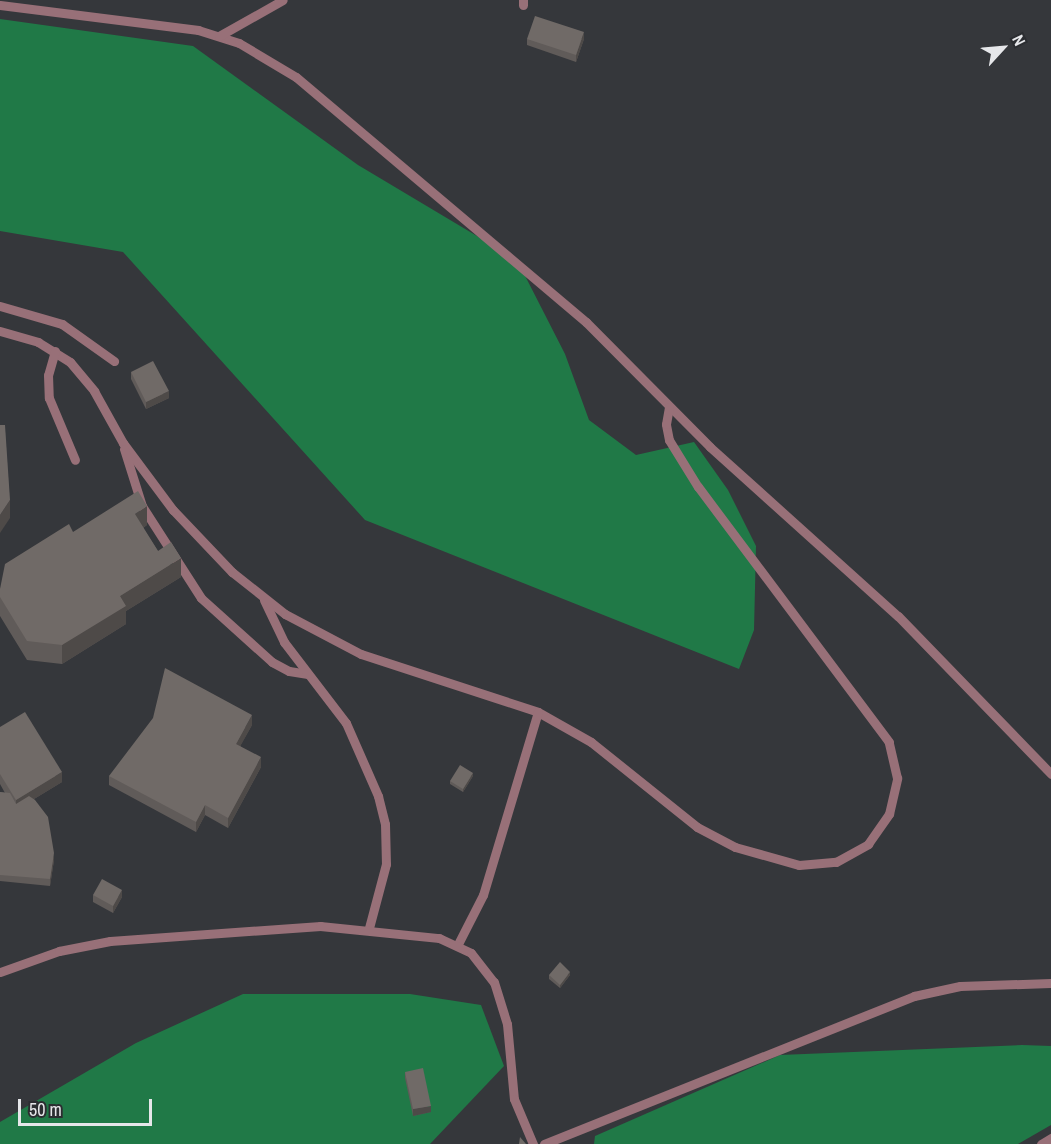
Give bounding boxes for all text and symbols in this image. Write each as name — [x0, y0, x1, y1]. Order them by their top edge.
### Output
north arrow — [973, 18, 1033, 78]
text: N — [1007, 31, 1031, 49]
scale bar — [21, 1087, 154, 1125]
text: 50 m — [29, 1097, 62, 1122]

